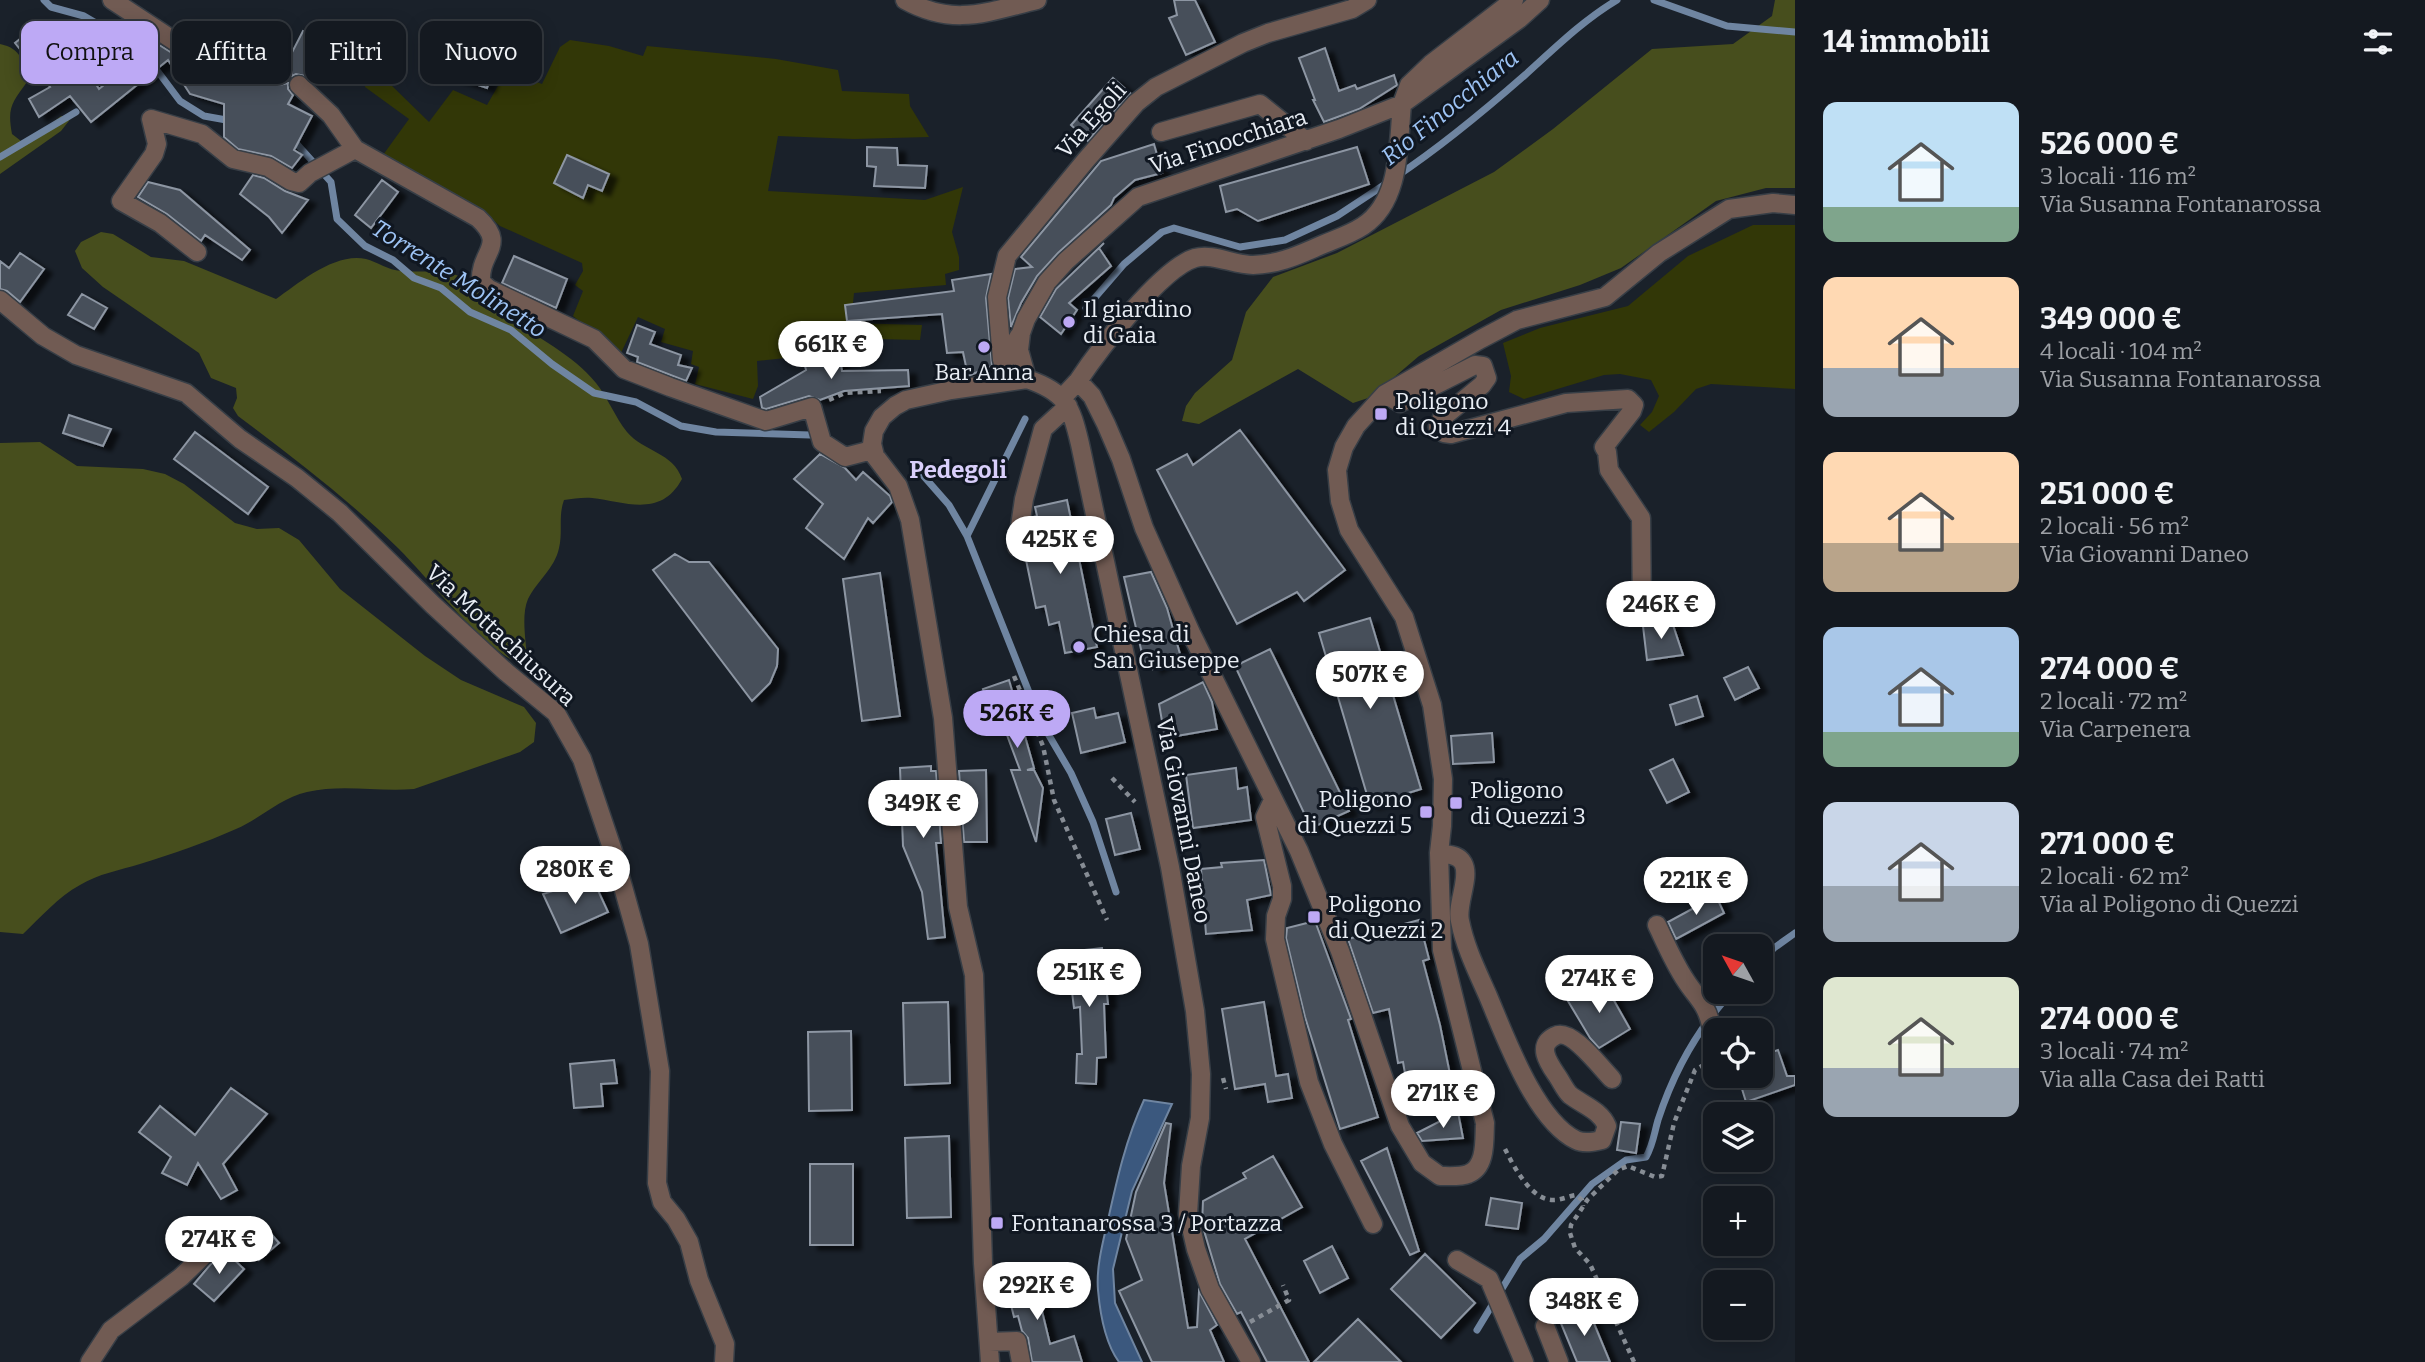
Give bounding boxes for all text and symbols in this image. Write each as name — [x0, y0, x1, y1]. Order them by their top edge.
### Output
chip: Compra — [21, 21, 158, 84]
chip: Affitta — [172, 21, 291, 84]
chip: Filtri — [305, 21, 406, 84]
chip: Nuovo — [420, 21, 542, 84]
icon: filters — [2359, 23, 2397, 61]
text: 14 immobili — [1823, 24, 1990, 60]
water label: Rio Finocchiara — [1376, 43, 1524, 171]
street label: Via Egoli — [1050, 76, 1132, 163]
street label: Via Finocchiara — [1146, 102, 1311, 180]
text: 526 000 € — [2040, 126, 2179, 162]
icon: home — [1879, 130, 1963, 214]
text: 3 locali · 116 m² — [2040, 162, 2196, 190]
text: Via Susanna Fontanarossa — [2040, 190, 2321, 218]
water label: Torrente Molinetto — [367, 214, 551, 344]
place label: Il giardino di Gaia — [1083, 295, 1192, 349]
text: 349 000 € — [2040, 301, 2182, 337]
icon: home — [1879, 305, 1963, 389]
marker: Il giardino di Gaia — [1061, 314, 1077, 330]
pin: 661K € — [774, 322, 888, 381]
text: 661K € — [794, 330, 868, 358]
text: 4 locali · 104 m² — [2040, 337, 2202, 365]
marker: Bar Anna — [976, 339, 992, 355]
place label: Bar Anna — [934, 358, 1034, 386]
text: Via Susanna Fontanarossa — [2040, 365, 2321, 393]
place label: Poligono di Quezzi 4 — [1395, 387, 1512, 441]
marker: Poligono di Quezzi 4 — [1373, 406, 1389, 422]
district label: Pedegoli — [909, 456, 1007, 484]
text: 251 000 € — [2040, 476, 2175, 512]
icon: home — [1879, 480, 1963, 564]
text: 2 locali · 56 m² — [2040, 512, 2189, 540]
pin: 425K € — [1003, 516, 1117, 576]
text: 425K € — [1022, 525, 1098, 553]
text: Via Giovanni Daneo — [2040, 540, 2249, 568]
street label: Via Mottachiusura — [420, 558, 582, 712]
pin: 246K € — [1604, 582, 1718, 641]
text: 246K € — [1622, 590, 1700, 618]
place label: Chiesa di San Giuseppe — [1093, 620, 1240, 674]
marker: Chiesa di San Giuseppe — [1071, 639, 1087, 655]
text: 274 000 € — [2040, 651, 2180, 687]
pin: 507K € — [1313, 652, 1427, 711]
icon: home — [1879, 655, 1963, 739]
text: 507K € — [1332, 660, 1408, 688]
text: 2 locali · 72 m² — [2040, 687, 2187, 715]
pin: 526K € — [960, 690, 1074, 750]
text: 526K € — [979, 699, 1055, 727]
street label: Via Giovanni Daneo — [1150, 715, 1218, 925]
text: Via Carpenera — [2040, 715, 2191, 743]
place label: Poligono di Quezzi 3 — [1470, 776, 1586, 830]
pin: 349K € — [866, 780, 980, 840]
place label: Poligono di Quezzi 5 — [1297, 785, 1412, 839]
text: 349K € — [884, 789, 962, 817]
marker: Poligono di Quezzi 3 — [1448, 795, 1464, 811]
marker: Poligono di Quezzi 5 — [1418, 804, 1434, 820]
text: 271 000 € — [2040, 826, 2175, 862]
icon: home — [1879, 830, 1963, 914]
pin: 280K € — [518, 846, 632, 906]
text: 280K € — [536, 855, 614, 883]
pin: 221K € — [1639, 858, 1753, 917]
text: 2 locali · 62 m² — [2040, 862, 2189, 890]
text: 221K € — [1660, 866, 1732, 894]
place label: Poligono di Quezzi 2 — [1328, 890, 1443, 944]
text: Via al Poligono di Quezzi — [2040, 890, 2299, 918]
marker: Poligono di Quezzi 2 — [1306, 909, 1322, 925]
north arrow — [1703, 934, 1773, 1004]
map controls — [1703, 934, 1773, 1340]
pin: 251K € — [1032, 950, 1146, 1009]
pin: 274K € — [1542, 956, 1656, 1015]
text: 251K € — [1053, 958, 1125, 986]
text: 274K € — [1561, 964, 1637, 992]
text: 274 000 € — [2040, 1001, 2180, 1037]
icon: home — [1879, 1005, 1963, 1089]
button: locate — [1703, 1018, 1773, 1088]
text: 3 locali · 74 m² — [2040, 1037, 2188, 1065]
text: Via alla Casa dei Ratti — [2040, 1065, 2265, 1093]
pin: 271K € — [1386, 1070, 1500, 1130]
text: 271K € — [1407, 1079, 1479, 1107]
button: layers — [1703, 1102, 1773, 1172]
button: + — [1703, 1186, 1773, 1256]
place label: Fontanarossa 3 / Portazza — [1011, 1209, 1283, 1237]
marker: Fontanarossa 3 / Portazza — [989, 1215, 1005, 1231]
pin: 274K € — [162, 1216, 276, 1276]
text: 274K € — [181, 1225, 257, 1253]
pin: 292K € — [980, 1262, 1094, 1322]
button: − — [1703, 1270, 1773, 1340]
text: 292K € — [999, 1271, 1075, 1299]
pin: 348K € — [1527, 1278, 1641, 1338]
text: 348K € — [1545, 1287, 1623, 1315]

